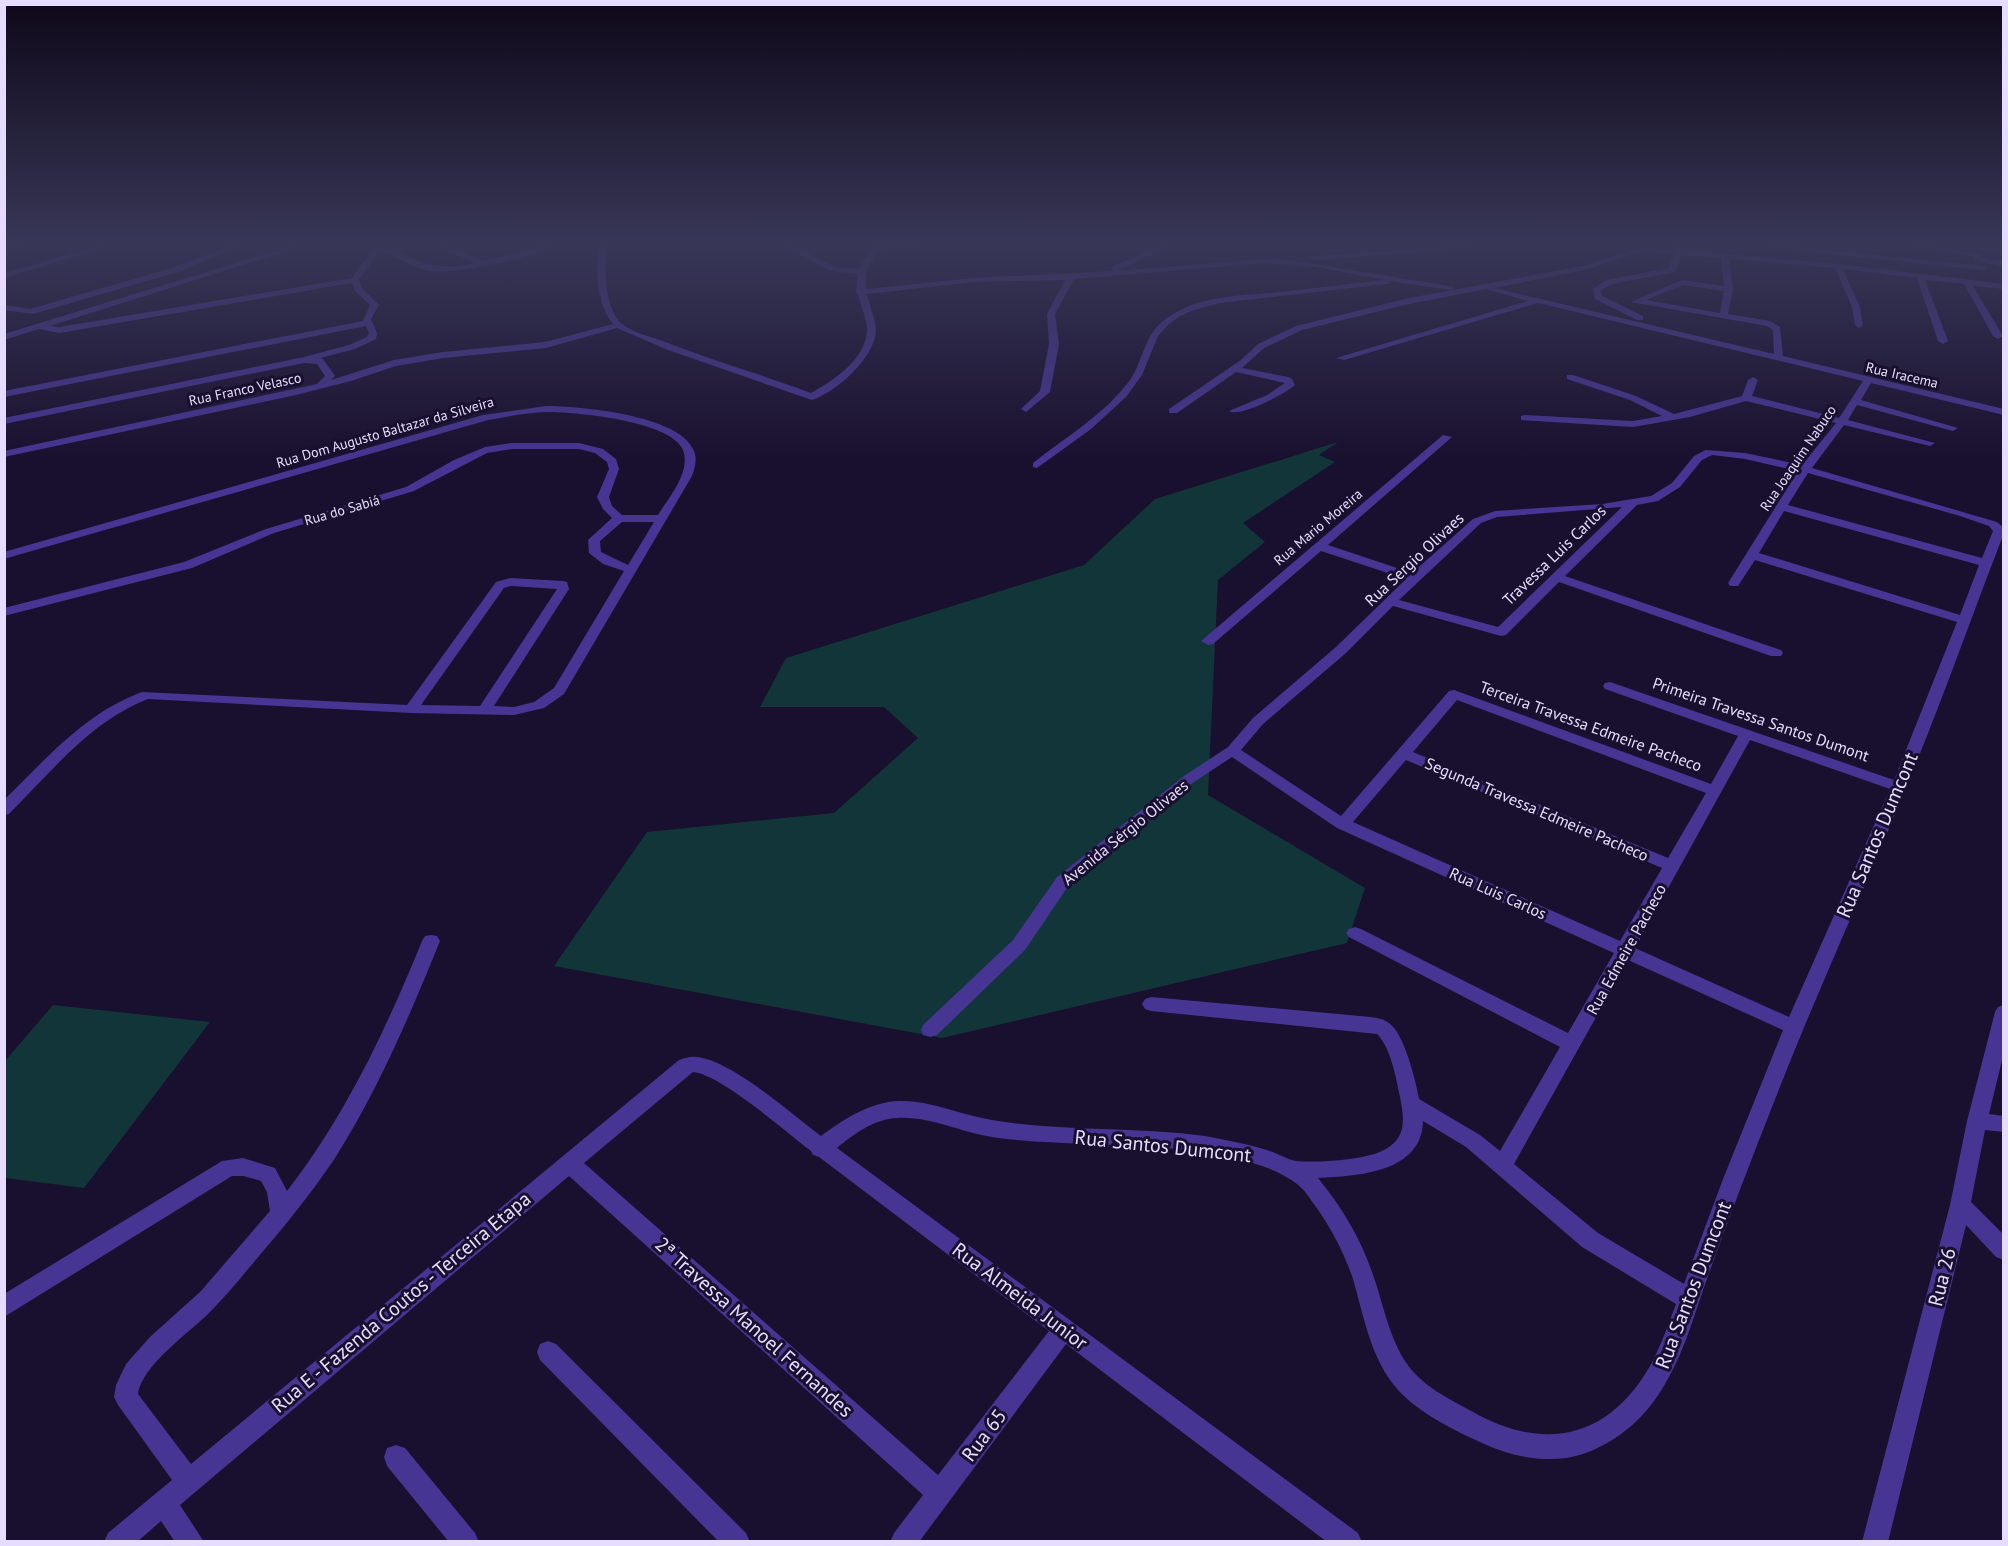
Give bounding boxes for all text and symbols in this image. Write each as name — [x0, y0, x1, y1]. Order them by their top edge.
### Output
street label: Rua Iracema — [1864, 358, 1940, 392]
street label: Rua Franco Velasco — [187, 368, 303, 410]
street label: Rua Dom Augusto Baltazar da Silveira — [274, 392, 496, 472]
street label: Rua Joaquim Nabuco — [1756, 402, 1840, 514]
street label: Rua Mario Moreira — [1270, 485, 1366, 569]
street label: Rua do Sabiá — [302, 491, 382, 529]
street label: Travessa Luis Carlos — [1498, 500, 1610, 609]
street label: Rua Sergio Olivaes — [1360, 508, 1468, 610]
street label: Primeira Travessa Santos Dumont — [1650, 673, 1872, 766]
street label: Terceira Travessa Edmeire Pacheco — [1477, 676, 1705, 776]
street label: Rua Santos Dumcont — [1830, 748, 1924, 922]
street label: Segunda Travessa Edmeire Pacheco — [1422, 753, 1652, 865]
street label: Avenida Sérgio Olivaes — [1058, 775, 1192, 889]
street label: Rua Luis Carlos — [1446, 863, 1550, 923]
street label: Rua Edmeire Pacheco — [1582, 880, 1670, 1018]
street label: Rua Santos Dumcont — [1073, 1124, 1253, 1168]
street label: Rua E - Fazenda Coutos - Terceira Etapa — [266, 1186, 536, 1418]
street label: Rua Santos Dumcont — [1649, 1197, 1737, 1372]
street label: 2ª Travessa Manoel Fernandes — [649, 1231, 859, 1423]
street label: Rua Almeida Junior — [947, 1237, 1093, 1356]
street label: Rua 26 — [1922, 1245, 1962, 1309]
street label: Rua 65 — [956, 1403, 1012, 1467]

